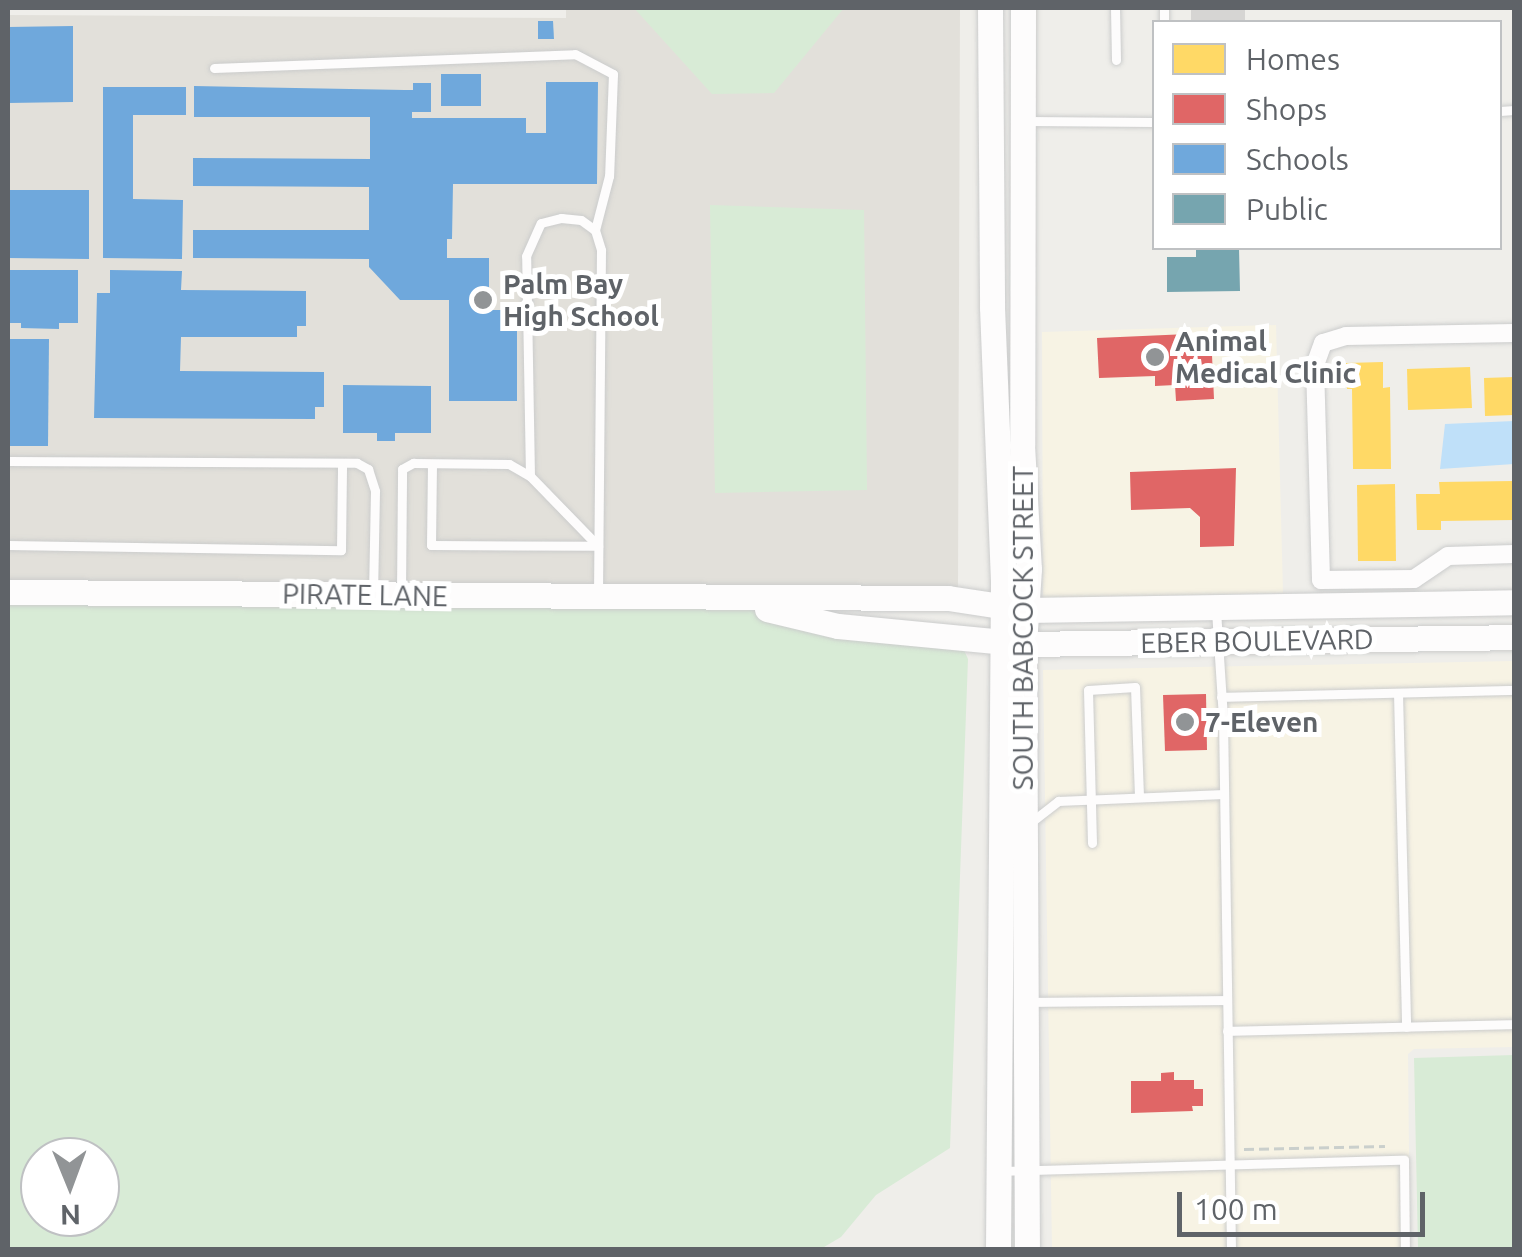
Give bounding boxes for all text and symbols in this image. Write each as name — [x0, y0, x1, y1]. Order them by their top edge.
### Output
legend — [1152, 20, 1502, 250]
text: Homes — [1246, 42, 1340, 76]
text: Shops — [1246, 92, 1327, 126]
text: Schools — [1246, 142, 1349, 176]
text: Public — [1246, 192, 1328, 226]
place label: Palm Bay High School — [503, 267, 659, 333]
marker: Palm Bay High School — [472, 289, 494, 311]
place label: Animal Medical Clinic — [1175, 324, 1356, 390]
marker: Animal Medical Clinic — [1144, 346, 1166, 368]
street label: SOUTH BABCOCK STREET — [1006, 466, 1040, 790]
street label: PIRATE LANE — [282, 577, 448, 613]
street label: EBER BOULEVARD — [1140, 622, 1374, 660]
place label: 7-Eleven — [1205, 705, 1318, 739]
marker: 7-Eleven — [1174, 711, 1196, 733]
north arrow — [20, 1137, 120, 1237]
scale bar — [1182, 1172, 1430, 1234]
text: 100 m — [1194, 1192, 1278, 1226]
text: N — [60, 1200, 81, 1231]

